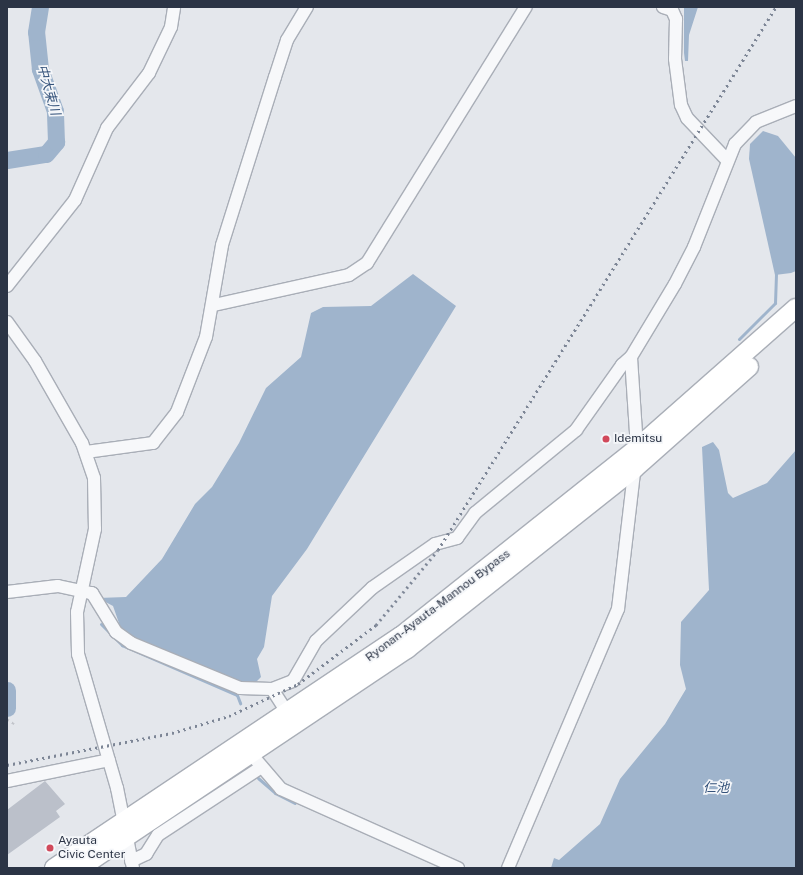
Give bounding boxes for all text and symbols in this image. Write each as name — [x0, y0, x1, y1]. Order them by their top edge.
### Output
water label: 中大束川 — [33, 63, 63, 117]
place label: Idemitsu — [614, 432, 662, 446]
marker: Idemitsu — [601, 434, 611, 444]
street label: Ryonan-Ayauta-Mannou Bypass — [363, 547, 513, 665]
water label: 仁池 — [703, 780, 729, 796]
place label: Ayauta Civic Center — [58, 834, 125, 862]
marker: Ayauta Civic Center — [45, 843, 55, 853]

